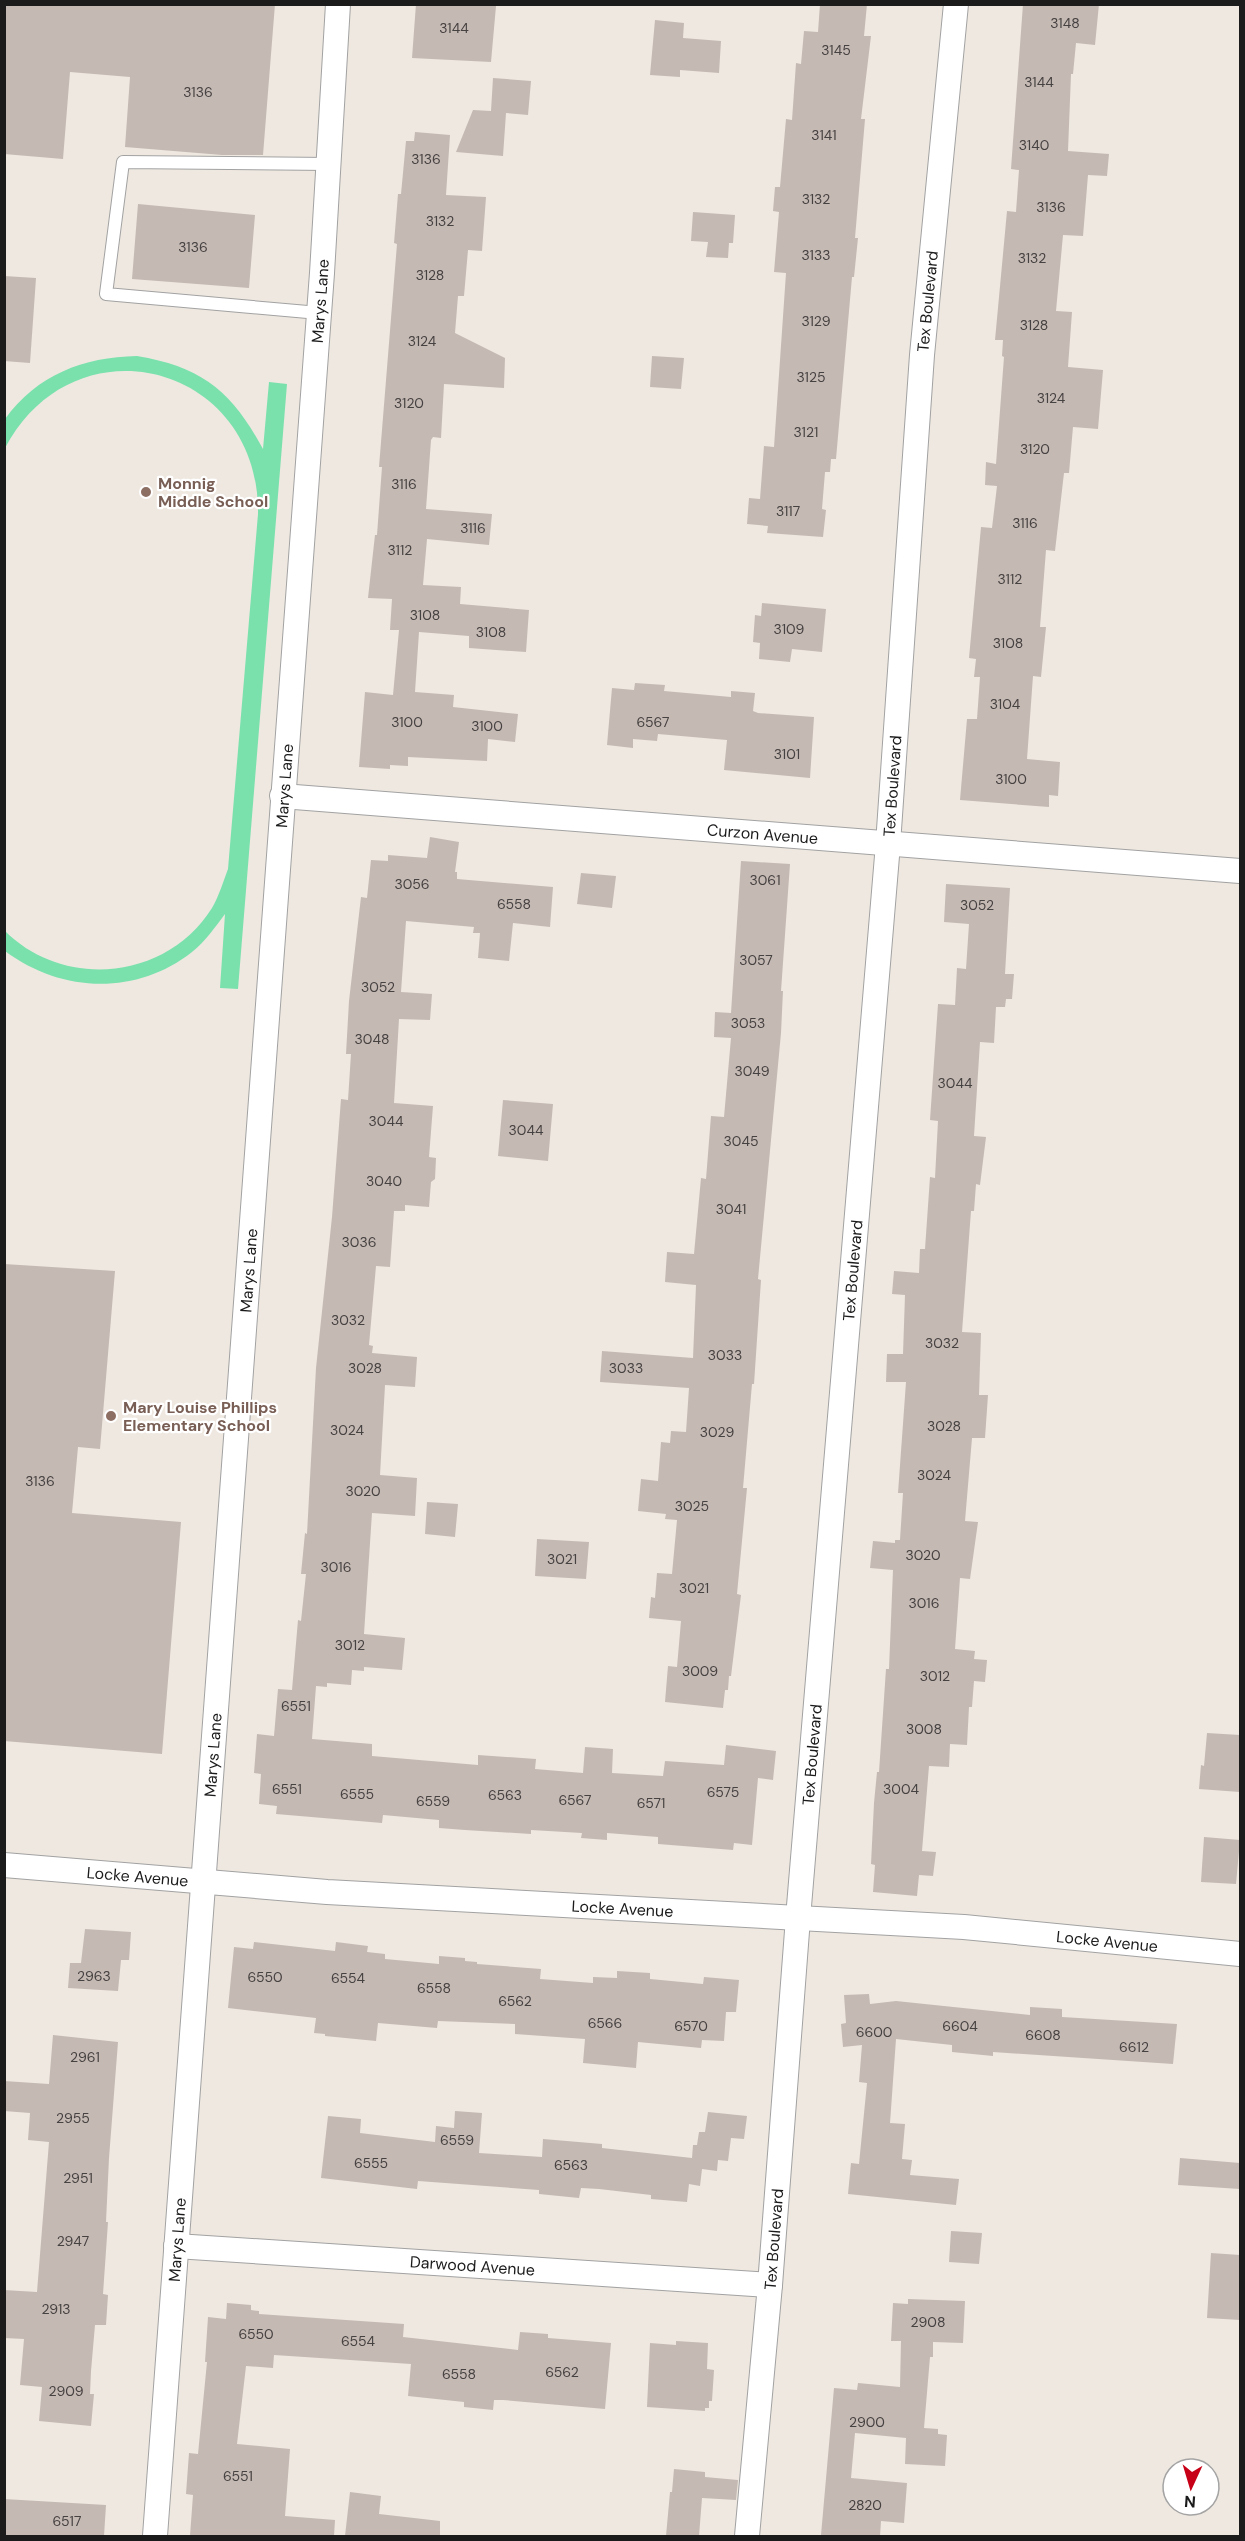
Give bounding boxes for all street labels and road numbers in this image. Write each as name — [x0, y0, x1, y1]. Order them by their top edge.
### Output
street label: Tex Boulevard — [912, 250, 943, 353]
street label: Marys Lane — [306, 258, 333, 344]
street label: Tex Boulevard — [878, 735, 906, 837]
street label: Marys Lane — [271, 743, 298, 829]
street label: Curzon Avenue — [706, 819, 819, 848]
street label: Tex Boulevard — [838, 1219, 867, 1322]
street label: Marys Lane — [235, 1228, 262, 1313]
street label: Tex Boulevard — [797, 1703, 826, 1806]
street label: Marys Lane — [199, 1712, 226, 1798]
street label: Locke Avenue — [86, 1861, 189, 1891]
street label: Locke Avenue — [571, 1895, 674, 1922]
street label: Locke Avenue — [1055, 1926, 1159, 1956]
street label: Tex Boulevard — [759, 2188, 788, 2291]
street label: Marys Lane — [163, 2197, 190, 2283]
street label: Darwood Avenue — [409, 2251, 536, 2280]

